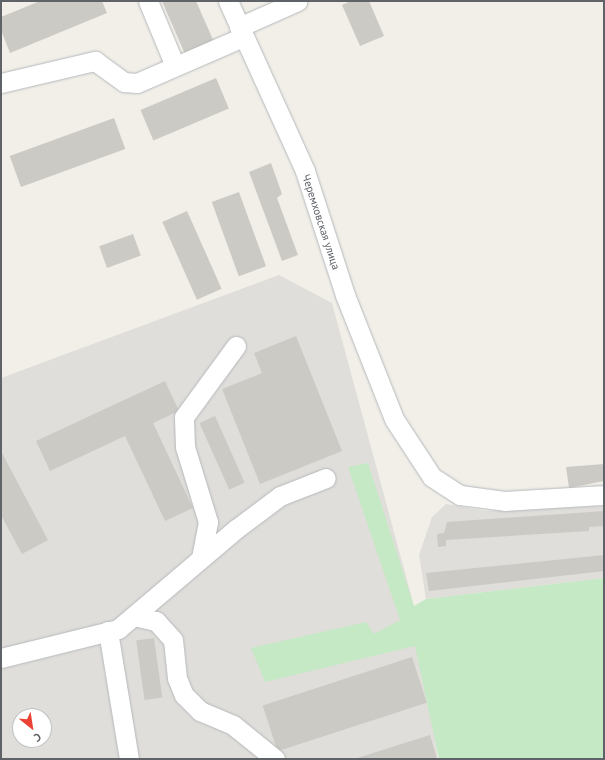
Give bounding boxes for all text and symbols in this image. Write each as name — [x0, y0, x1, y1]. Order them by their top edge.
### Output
street label: Черемховская улица — [299, 173, 343, 271]
north arrow — [12, 708, 52, 748]
text: С — [31, 730, 44, 745]

